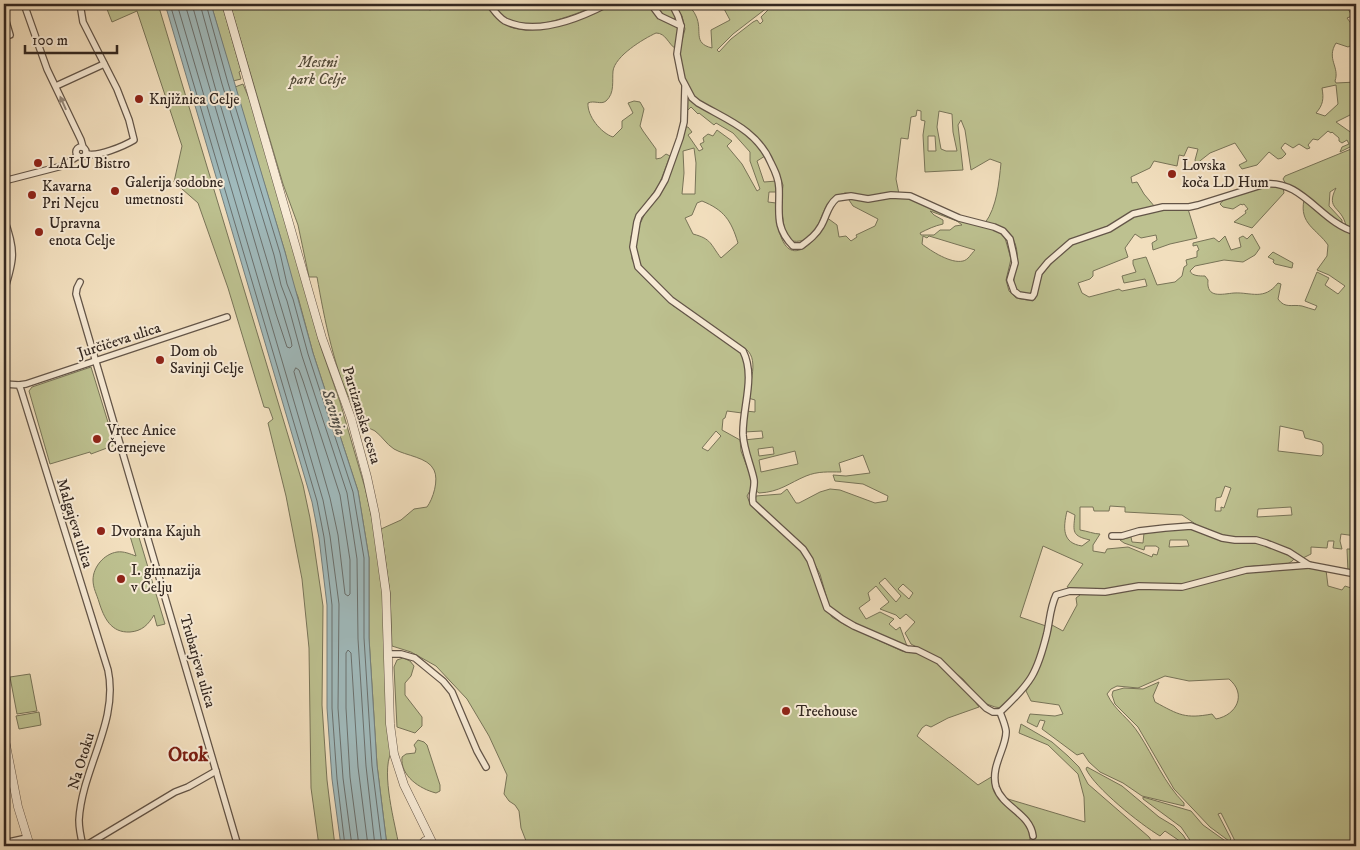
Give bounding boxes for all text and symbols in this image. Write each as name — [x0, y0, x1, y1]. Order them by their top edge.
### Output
scale bar — [25, 22, 118, 54]
text: 100 m — [32, 31, 68, 50]
park label: Mestni park Celje — [287, 53, 347, 89]
place label: Knjižnica Celje — [149, 90, 240, 109]
marker: Knjižnica Celje — [133, 93, 145, 105]
one-way arrow — [59, 96, 67, 110]
place label: LALU Bistro — [48, 154, 130, 173]
place label: Lovska koča LD Hum — [1182, 156, 1269, 192]
marker: LALU Bistro — [32, 157, 44, 169]
marker: Lovska koča LD Hum — [1166, 168, 1178, 180]
place label: Galerija sodobne umetnosti — [125, 173, 223, 209]
place label: Kavarna Pri Nejcu — [42, 177, 99, 213]
marker: Galerija sodobne umetnosti — [109, 185, 121, 197]
marker: Kavarna Pri Nejcu — [26, 189, 38, 201]
place label: Upravna enota Celje — [49, 214, 115, 250]
marker: Upravna enota Celje — [33, 226, 45, 238]
street label: Jurčičeva ulica — [73, 318, 164, 363]
place label: Dom ob Savinji Celje — [170, 342, 244, 378]
marker: Dom ob Savinji Celje — [154, 354, 166, 366]
street label: Partizanska cesta — [338, 364, 386, 467]
water label: Savinja — [317, 386, 351, 438]
place label: Vrtec Anice Černejeve — [106, 421, 176, 457]
marker: Vrtec Anice Černejeve — [91, 433, 103, 445]
street label: Malgajeva ulica — [52, 476, 97, 571]
place label: Dvorana Kajuh — [111, 522, 201, 541]
marker: Dvorana Kajuh — [95, 525, 107, 537]
place label: I. gimnazija v Celju — [130, 561, 202, 597]
marker: I. gimnazija v Celju — [115, 573, 127, 585]
street label: Trubarjeva ulica — [175, 612, 220, 711]
place label: Treehouse — [796, 702, 857, 721]
marker: Treehouse — [780, 705, 792, 717]
street label: Na Otoku — [64, 730, 99, 792]
district label: Otok — [168, 743, 209, 768]

